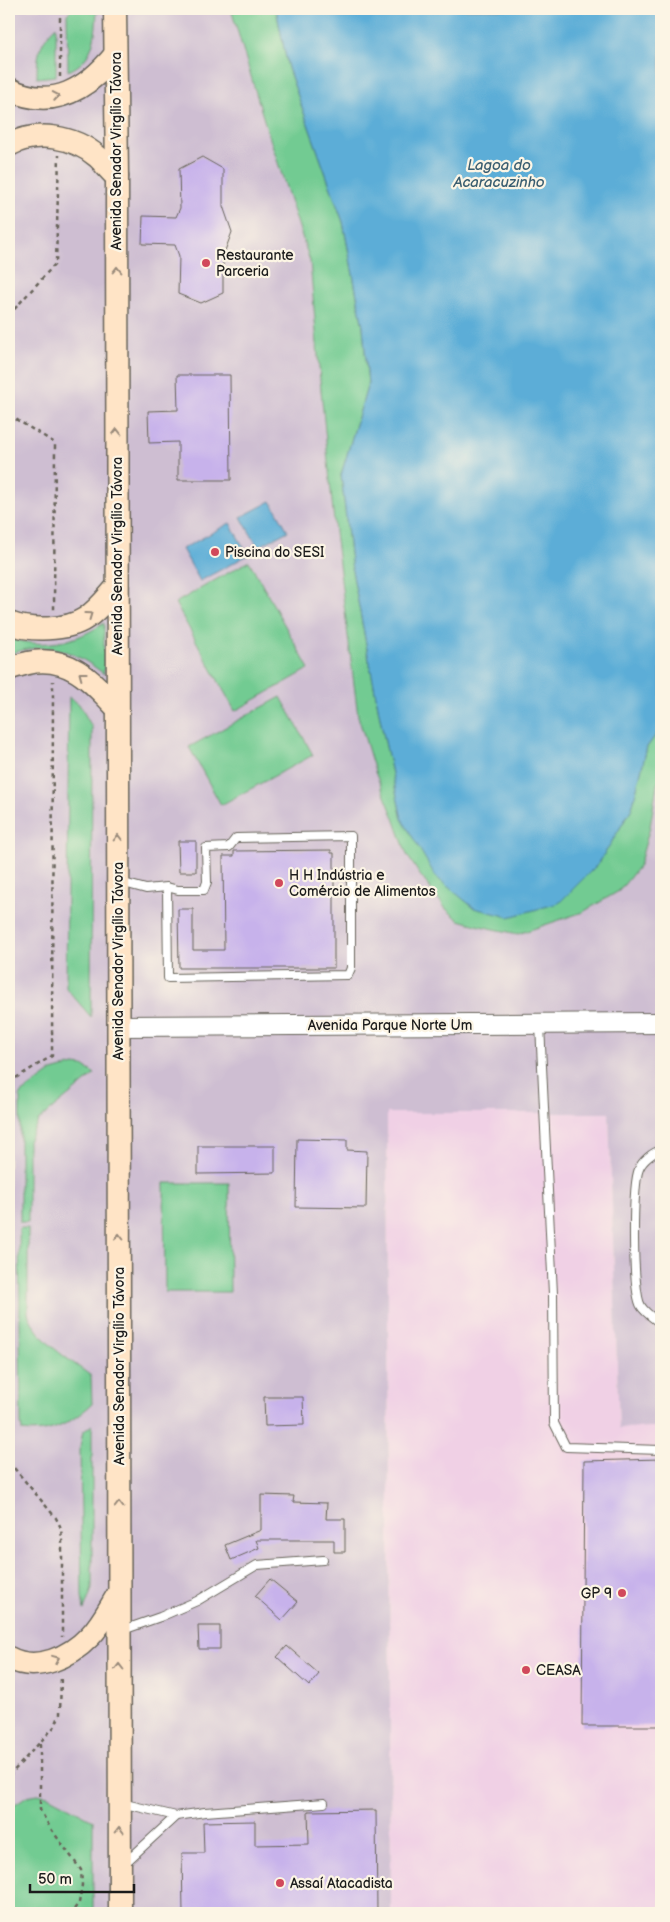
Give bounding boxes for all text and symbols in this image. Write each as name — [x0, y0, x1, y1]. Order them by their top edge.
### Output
street label: Avenida Senador Virgílio Távora — [108, 52, 125, 250]
one-way arrow — [51, 92, 60, 102]
water label: Lagoa do Acaracuzinho — [452, 156, 545, 192]
place label: Restaurante Parceria — [216, 247, 294, 280]
marker: Restaurante Parceria — [200, 257, 212, 269]
one-way arrow — [112, 265, 122, 273]
one-way arrow — [112, 428, 122, 436]
street label: Avenida Senador Virgílio Távora — [109, 457, 126, 655]
place label: Piscina do SESI — [225, 544, 324, 561]
marker: Piscina do SESI — [209, 546, 221, 558]
one-way arrow — [83, 612, 93, 621]
one-way arrow — [78, 672, 88, 681]
one-way arrow — [113, 833, 123, 841]
street label: Avenida Senador Virgílio Távora — [110, 862, 127, 1060]
place label: H H Indústria e Comércio de Alimentos — [289, 867, 436, 900]
marker: H H Indústria e Comércio de Alimentos — [273, 877, 285, 889]
street label: Avenida Parque Norte Um — [308, 1017, 472, 1034]
one-way arrow — [114, 1233, 124, 1240]
street label: Avenida Senador Virgílio Távora — [111, 1267, 128, 1465]
one-way arrow — [114, 1500, 124, 1508]
place label: GP 9 — [581, 1585, 612, 1602]
marker: GP 9 — [616, 1587, 628, 1599]
one-way arrow — [51, 1655, 60, 1665]
place label: CEASA — [536, 1662, 581, 1679]
one-way arrow — [114, 1663, 124, 1670]
marker: CEASA — [520, 1664, 532, 1676]
one-way arrow — [114, 1825, 124, 1833]
scale bar — [30, 1862, 134, 1894]
text: 50 m — [38, 1870, 72, 1889]
place label: Assaí Atacadista — [290, 1875, 393, 1892]
marker: Assaí Atacadista — [274, 1877, 286, 1889]

